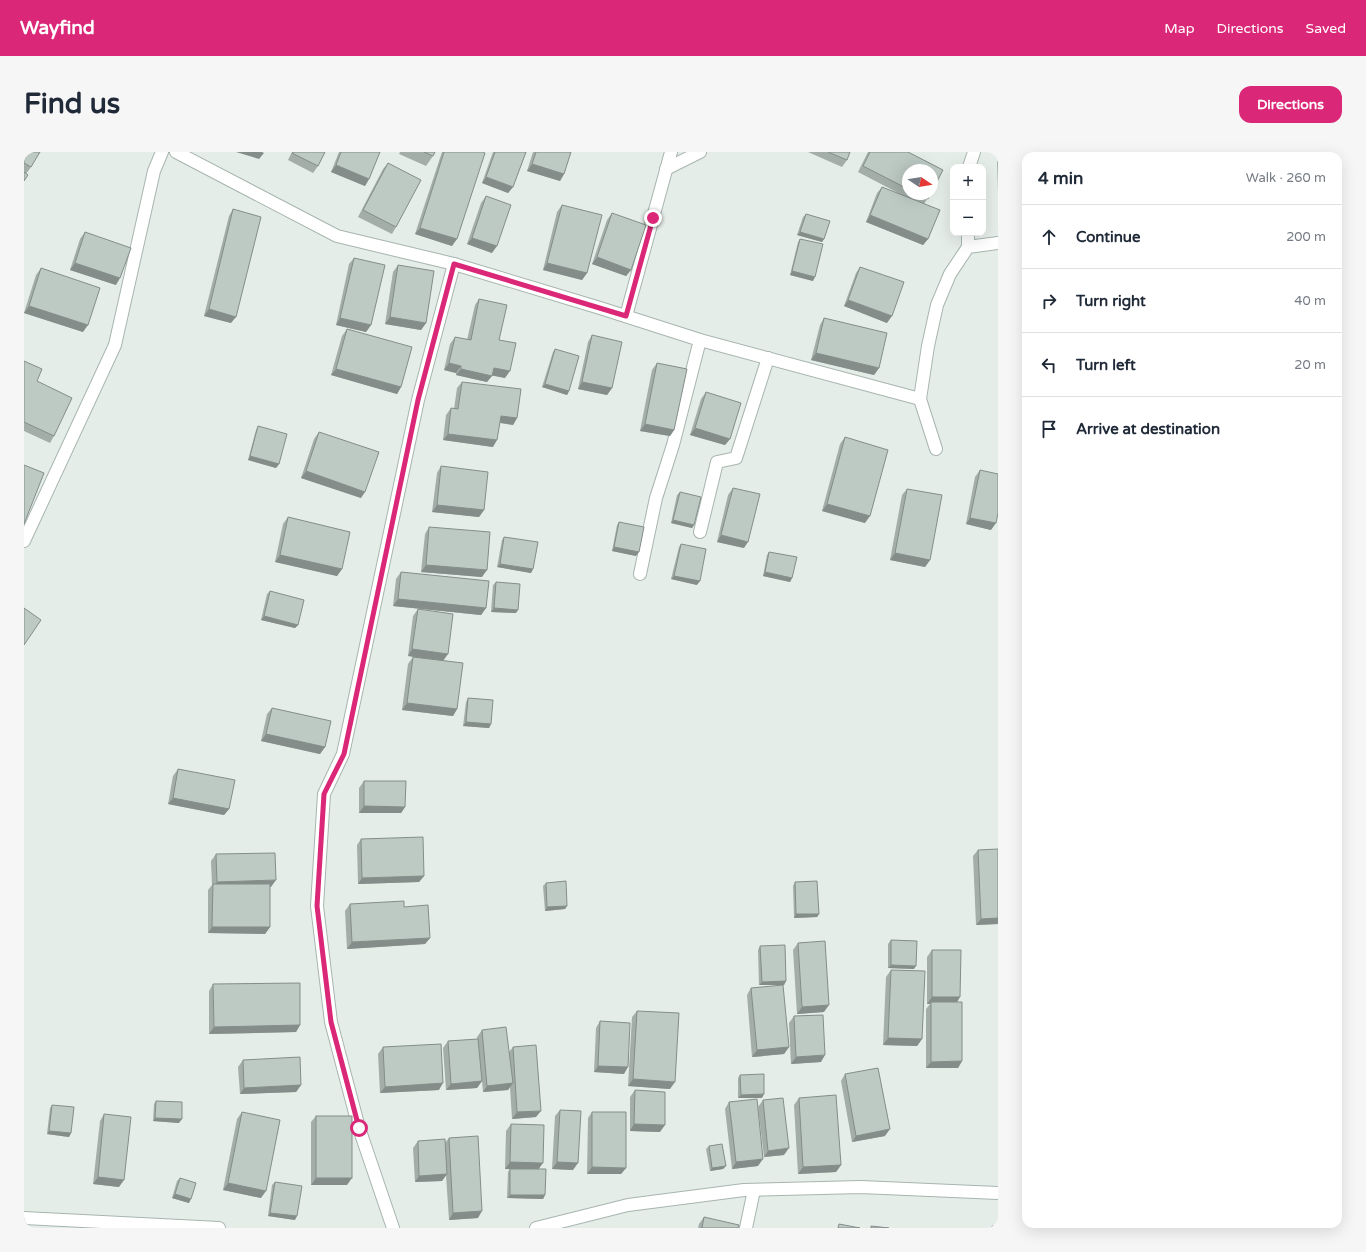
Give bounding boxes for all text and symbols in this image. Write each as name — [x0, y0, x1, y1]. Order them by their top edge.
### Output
text: Wayfind — [20, 17, 95, 39]
text: Map — [1164, 20, 1195, 37]
text: Directions — [1217, 20, 1284, 37]
text: Saved — [1306, 20, 1346, 37]
button: Directions — [1239, 86, 1342, 123]
text: Find us — [24, 87, 120, 121]
north arrow — [902, 164, 938, 200]
map controls — [950, 164, 986, 236]
button: + — [950, 164, 986, 200]
text: 4 min — [1038, 168, 1083, 189]
text: Walk · 260 m — [1246, 170, 1326, 186]
button: − — [950, 200, 986, 236]
route end — [644, 209, 662, 227]
icon: ahead — [1038, 226, 1060, 248]
text: Continue — [1076, 228, 1140, 246]
text: 200 m — [1286, 229, 1326, 245]
icon: right — [1038, 290, 1060, 312]
text: Turn right — [1076, 292, 1146, 310]
text: 40 m — [1294, 293, 1326, 309]
icon: left — [1038, 354, 1060, 376]
text: Turn left — [1076, 356, 1136, 374]
text: 20 m — [1294, 357, 1326, 373]
icon: arrive — [1038, 418, 1060, 440]
text: Arrive at destination — [1076, 420, 1220, 438]
route start — [350, 1119, 368, 1137]

